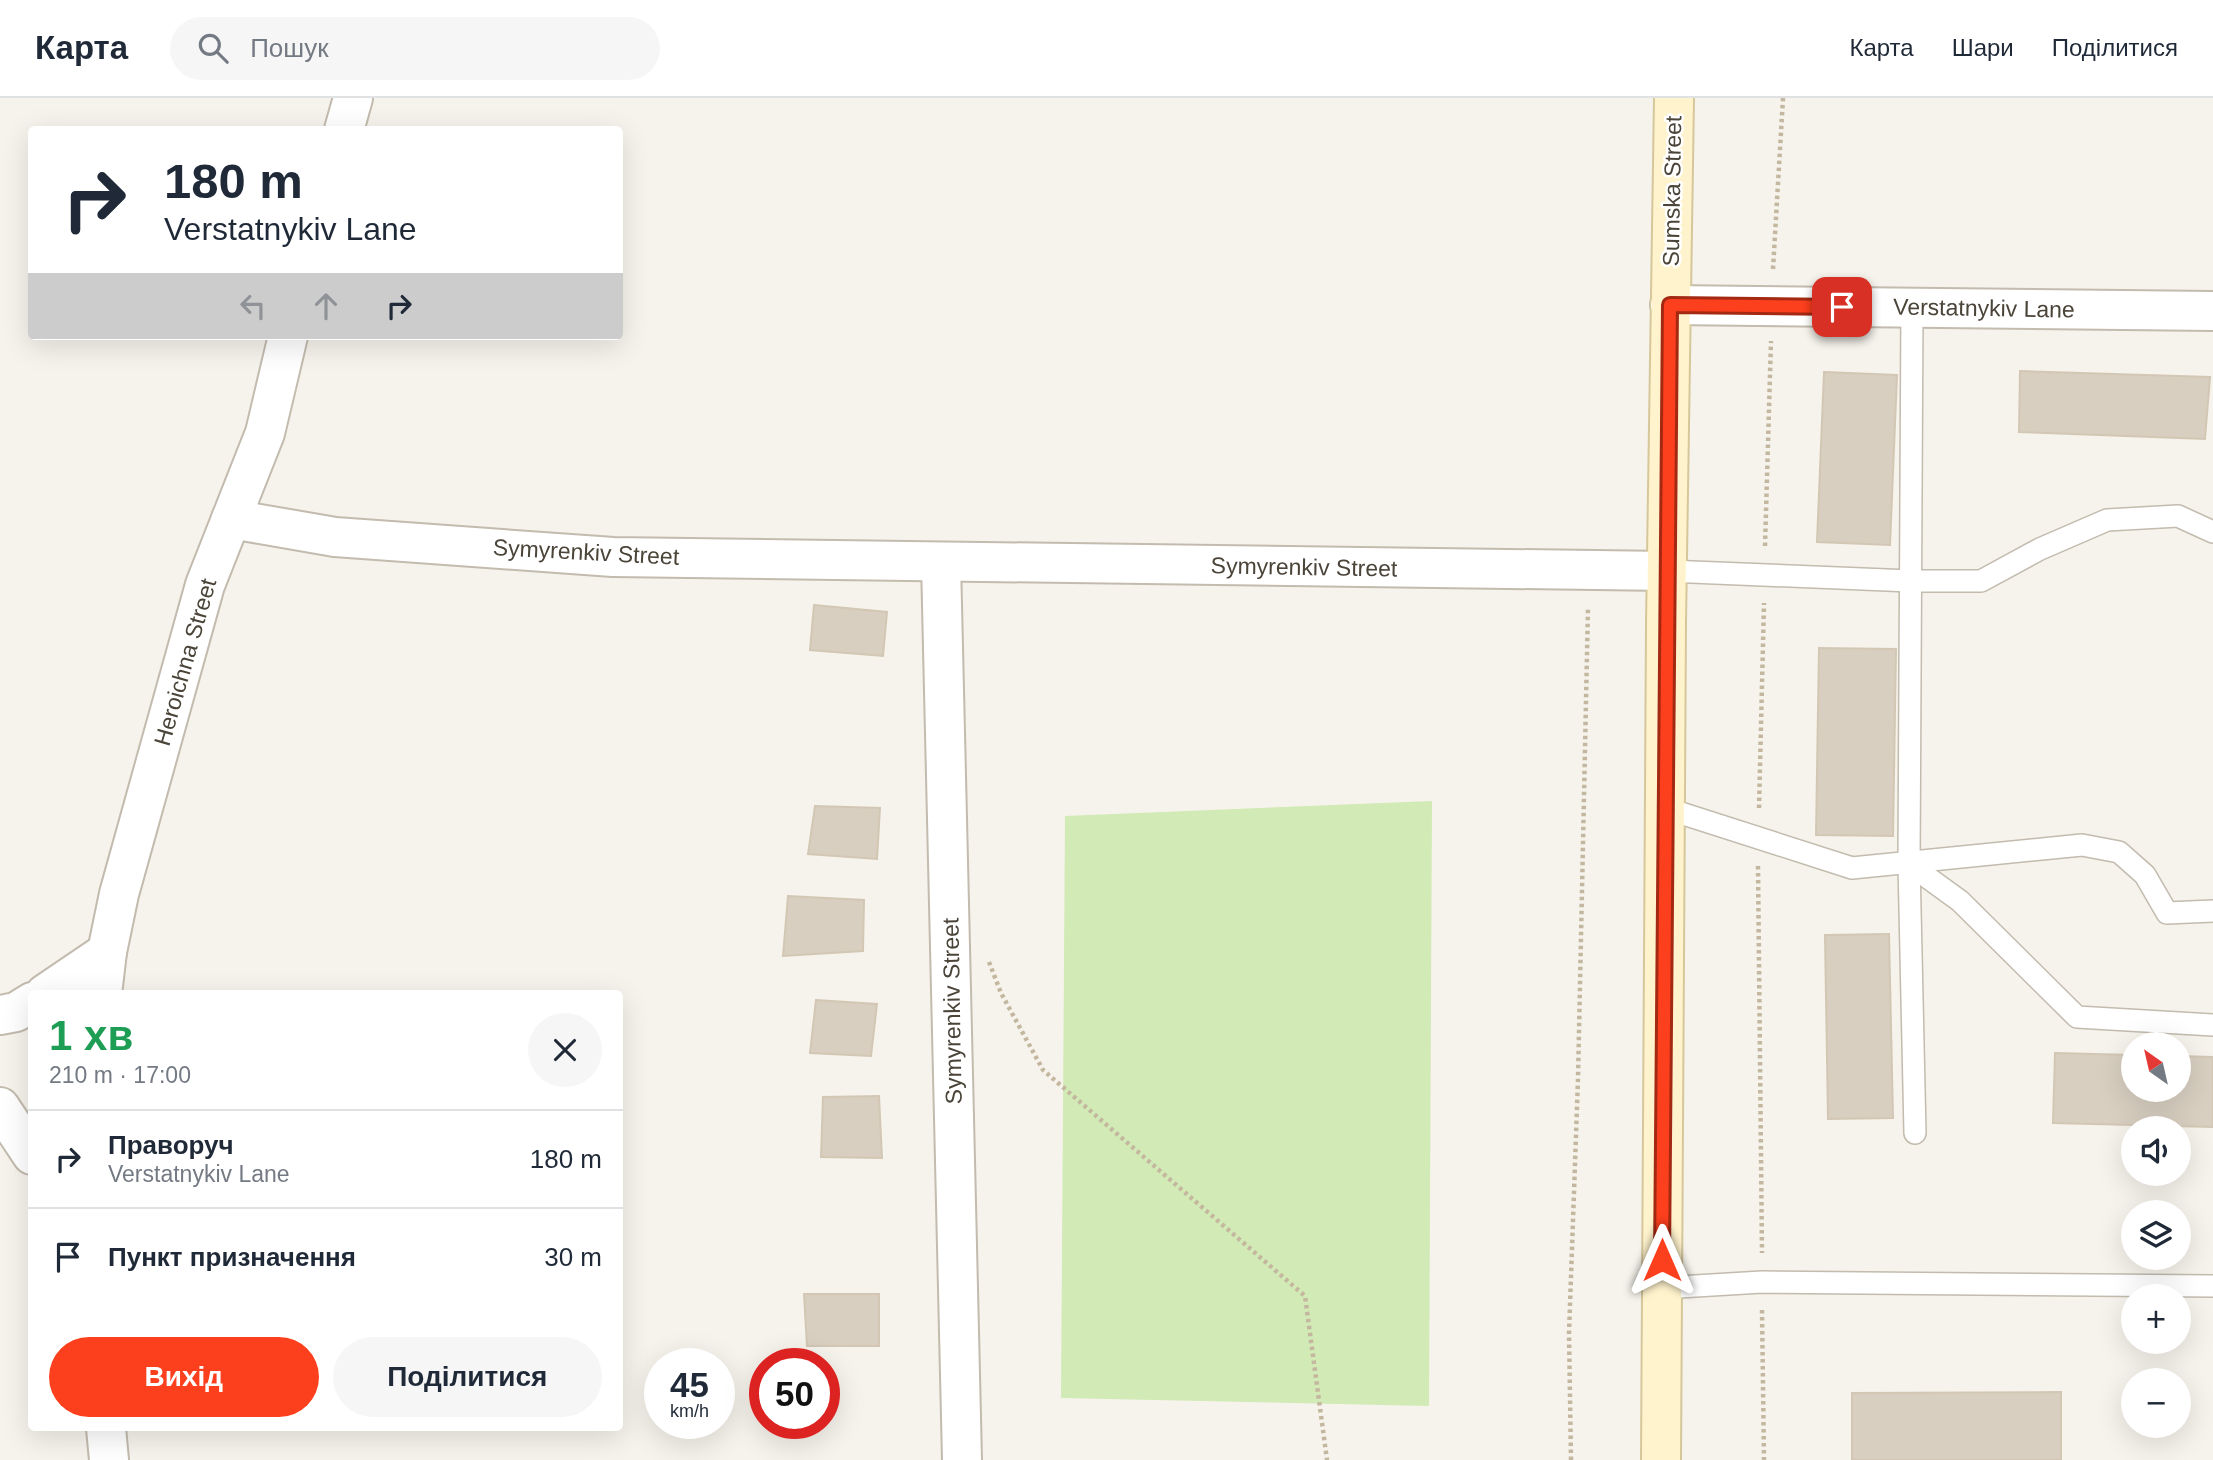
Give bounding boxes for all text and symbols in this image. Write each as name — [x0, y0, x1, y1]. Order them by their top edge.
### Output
search box — [170, 17, 660, 80]
text: Карта — [35, 29, 128, 66]
icon: search — [194, 29, 232, 67]
text: Пошук — [250, 33, 329, 63]
text: Карта — [1849, 34, 1914, 61]
text: Шари — [1952, 34, 2014, 61]
text: Поділитися — [2052, 34, 2178, 61]
street label: Sumska Street — [1658, 115, 1686, 267]
icon: right — [49, 154, 140, 245]
text: 180 m — [164, 154, 303, 208]
text: Verstatnykiv Lane — [164, 211, 417, 247]
pin — [1812, 277, 1872, 337]
icon: left — [234, 287, 272, 325]
icon: ahead — [307, 287, 345, 325]
icon: right — [380, 287, 418, 325]
icon: arrive — [1823, 288, 1861, 326]
street label: Verstatnykiv Lane — [1893, 293, 2075, 323]
street label: Symyrenkiv Street — [492, 534, 680, 570]
street label: Symyrenkiv Street — [1210, 552, 1398, 582]
street label: Heroichna Street — [149, 575, 221, 749]
street label: Symyrenkiv Street — [937, 917, 967, 1105]
text: 1 хв — [49, 1012, 133, 1059]
button: close — [528, 1013, 602, 1087]
north arrow — [2121, 1032, 2191, 1102]
map controls — [2121, 1032, 2191, 1438]
text: 210 m · 17:00 — [49, 1062, 191, 1088]
button: sound — [2121, 1116, 2191, 1186]
text: Праворуч — [108, 1130, 234, 1160]
icon: right — [49, 1140, 87, 1178]
text: 180 m — [530, 1144, 602, 1174]
text: Verstatnykiv Lane — [108, 1161, 290, 1187]
button: layers — [2121, 1200, 2191, 1270]
position arrow — [1625, 1223, 1699, 1297]
icon: arrive — [49, 1238, 87, 1276]
text: Пункт призначення — [108, 1242, 356, 1272]
text: 30 m — [544, 1242, 602, 1272]
button: + — [2121, 1284, 2191, 1354]
button: Вихід — [49, 1337, 319, 1417]
button: Поділитися — [333, 1337, 602, 1417]
speed limit sign: 50 — [749, 1348, 840, 1439]
text: 45 — [670, 1365, 709, 1404]
button: − — [2121, 1368, 2191, 1438]
text: km/h — [670, 1401, 709, 1421]

